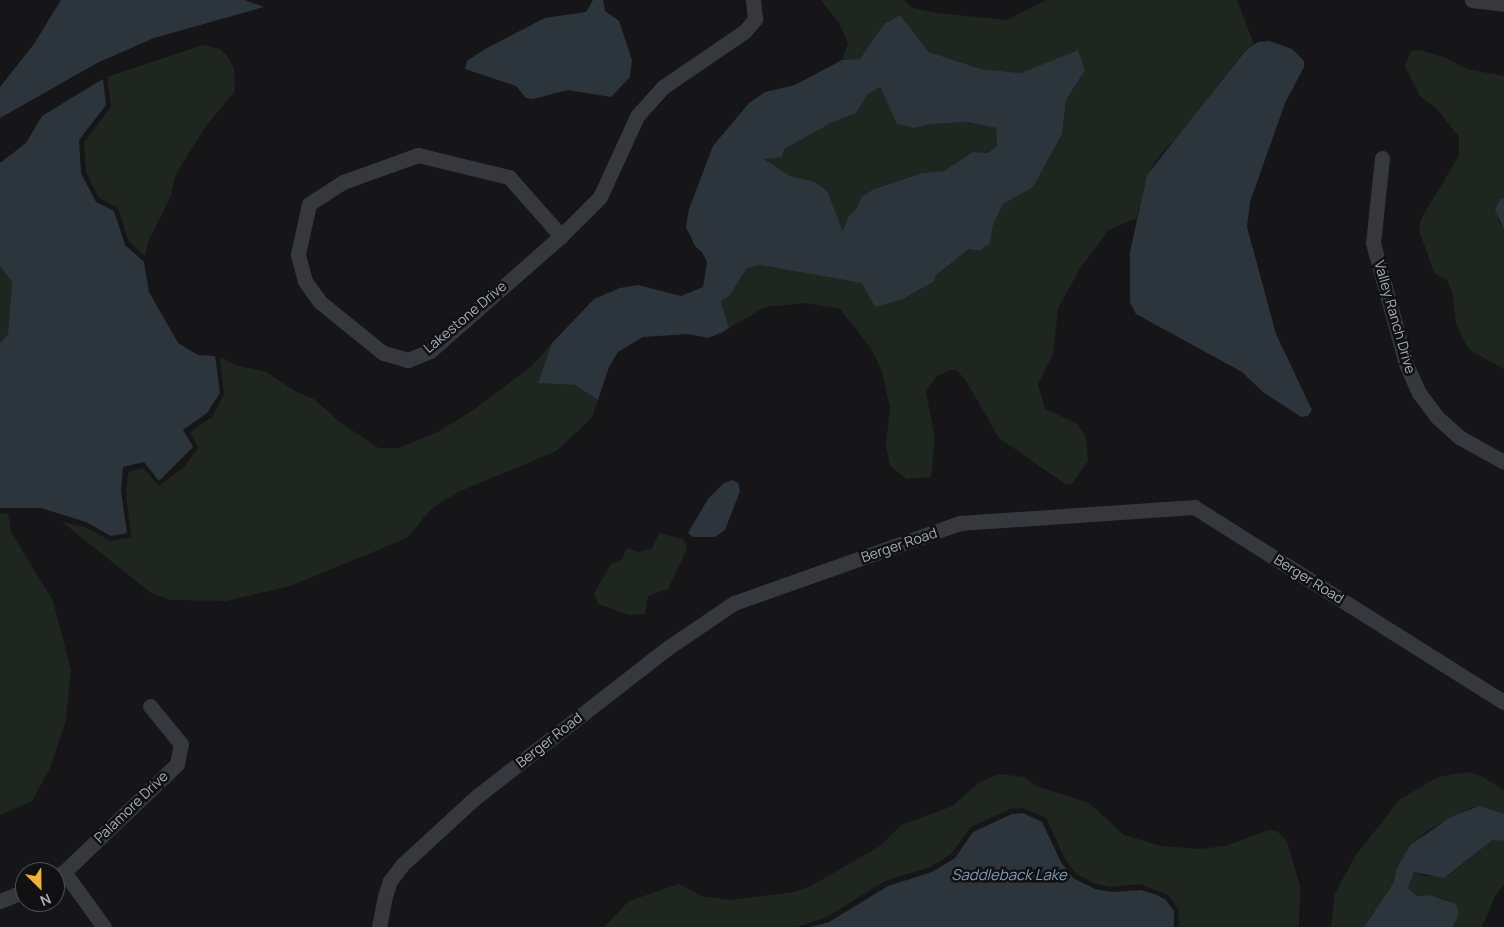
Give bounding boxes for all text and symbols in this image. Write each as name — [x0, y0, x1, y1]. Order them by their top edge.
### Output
street label: Valley Ranch Drive — [1371, 259, 1419, 375]
street label: Lakestone Drive — [420, 278, 510, 356]
street label: Berger Road — [859, 524, 939, 566]
street label: Berger Road — [1271, 551, 1347, 607]
street label: Berger Road — [513, 709, 585, 771]
street label: Palamore Drive — [91, 768, 171, 846]
north arrow — [15, 862, 65, 912]
water label: Saddleback Lake — [951, 866, 1067, 884]
text: N — [37, 890, 54, 911]

